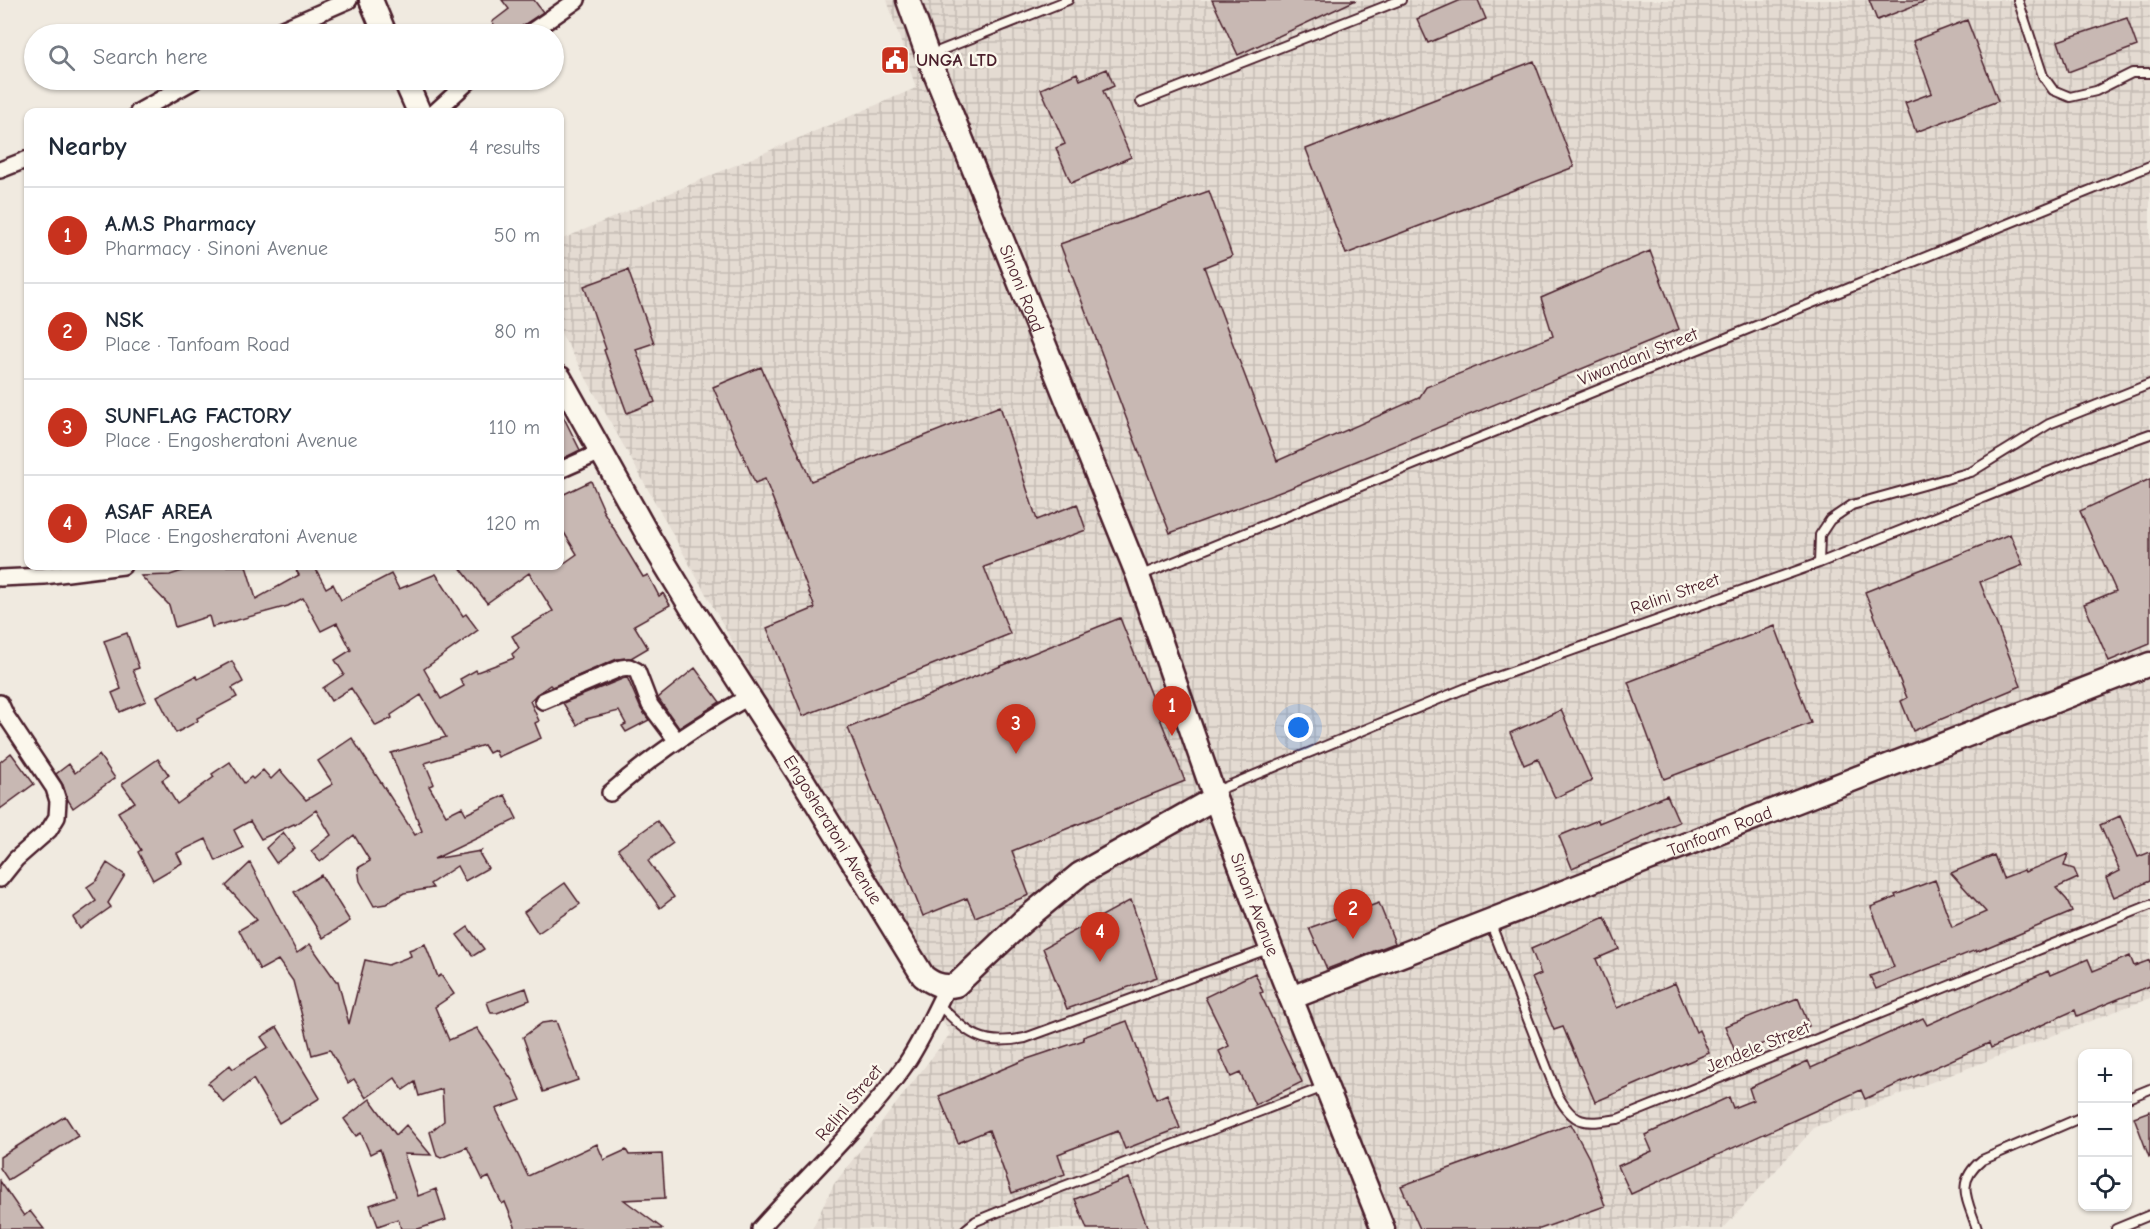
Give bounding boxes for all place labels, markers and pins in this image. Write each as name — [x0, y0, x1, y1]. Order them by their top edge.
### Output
public building icon: UNGA LTD — [879, 44, 911, 76]
place label: UNGA LTD — [916, 50, 997, 71]
pin: 1 — [1152, 686, 1192, 736]
pin: 3 — [996, 704, 1036, 754]
pin: 2 — [1334, 890, 1372, 939]
pin: 4 — [1080, 912, 1120, 962]

